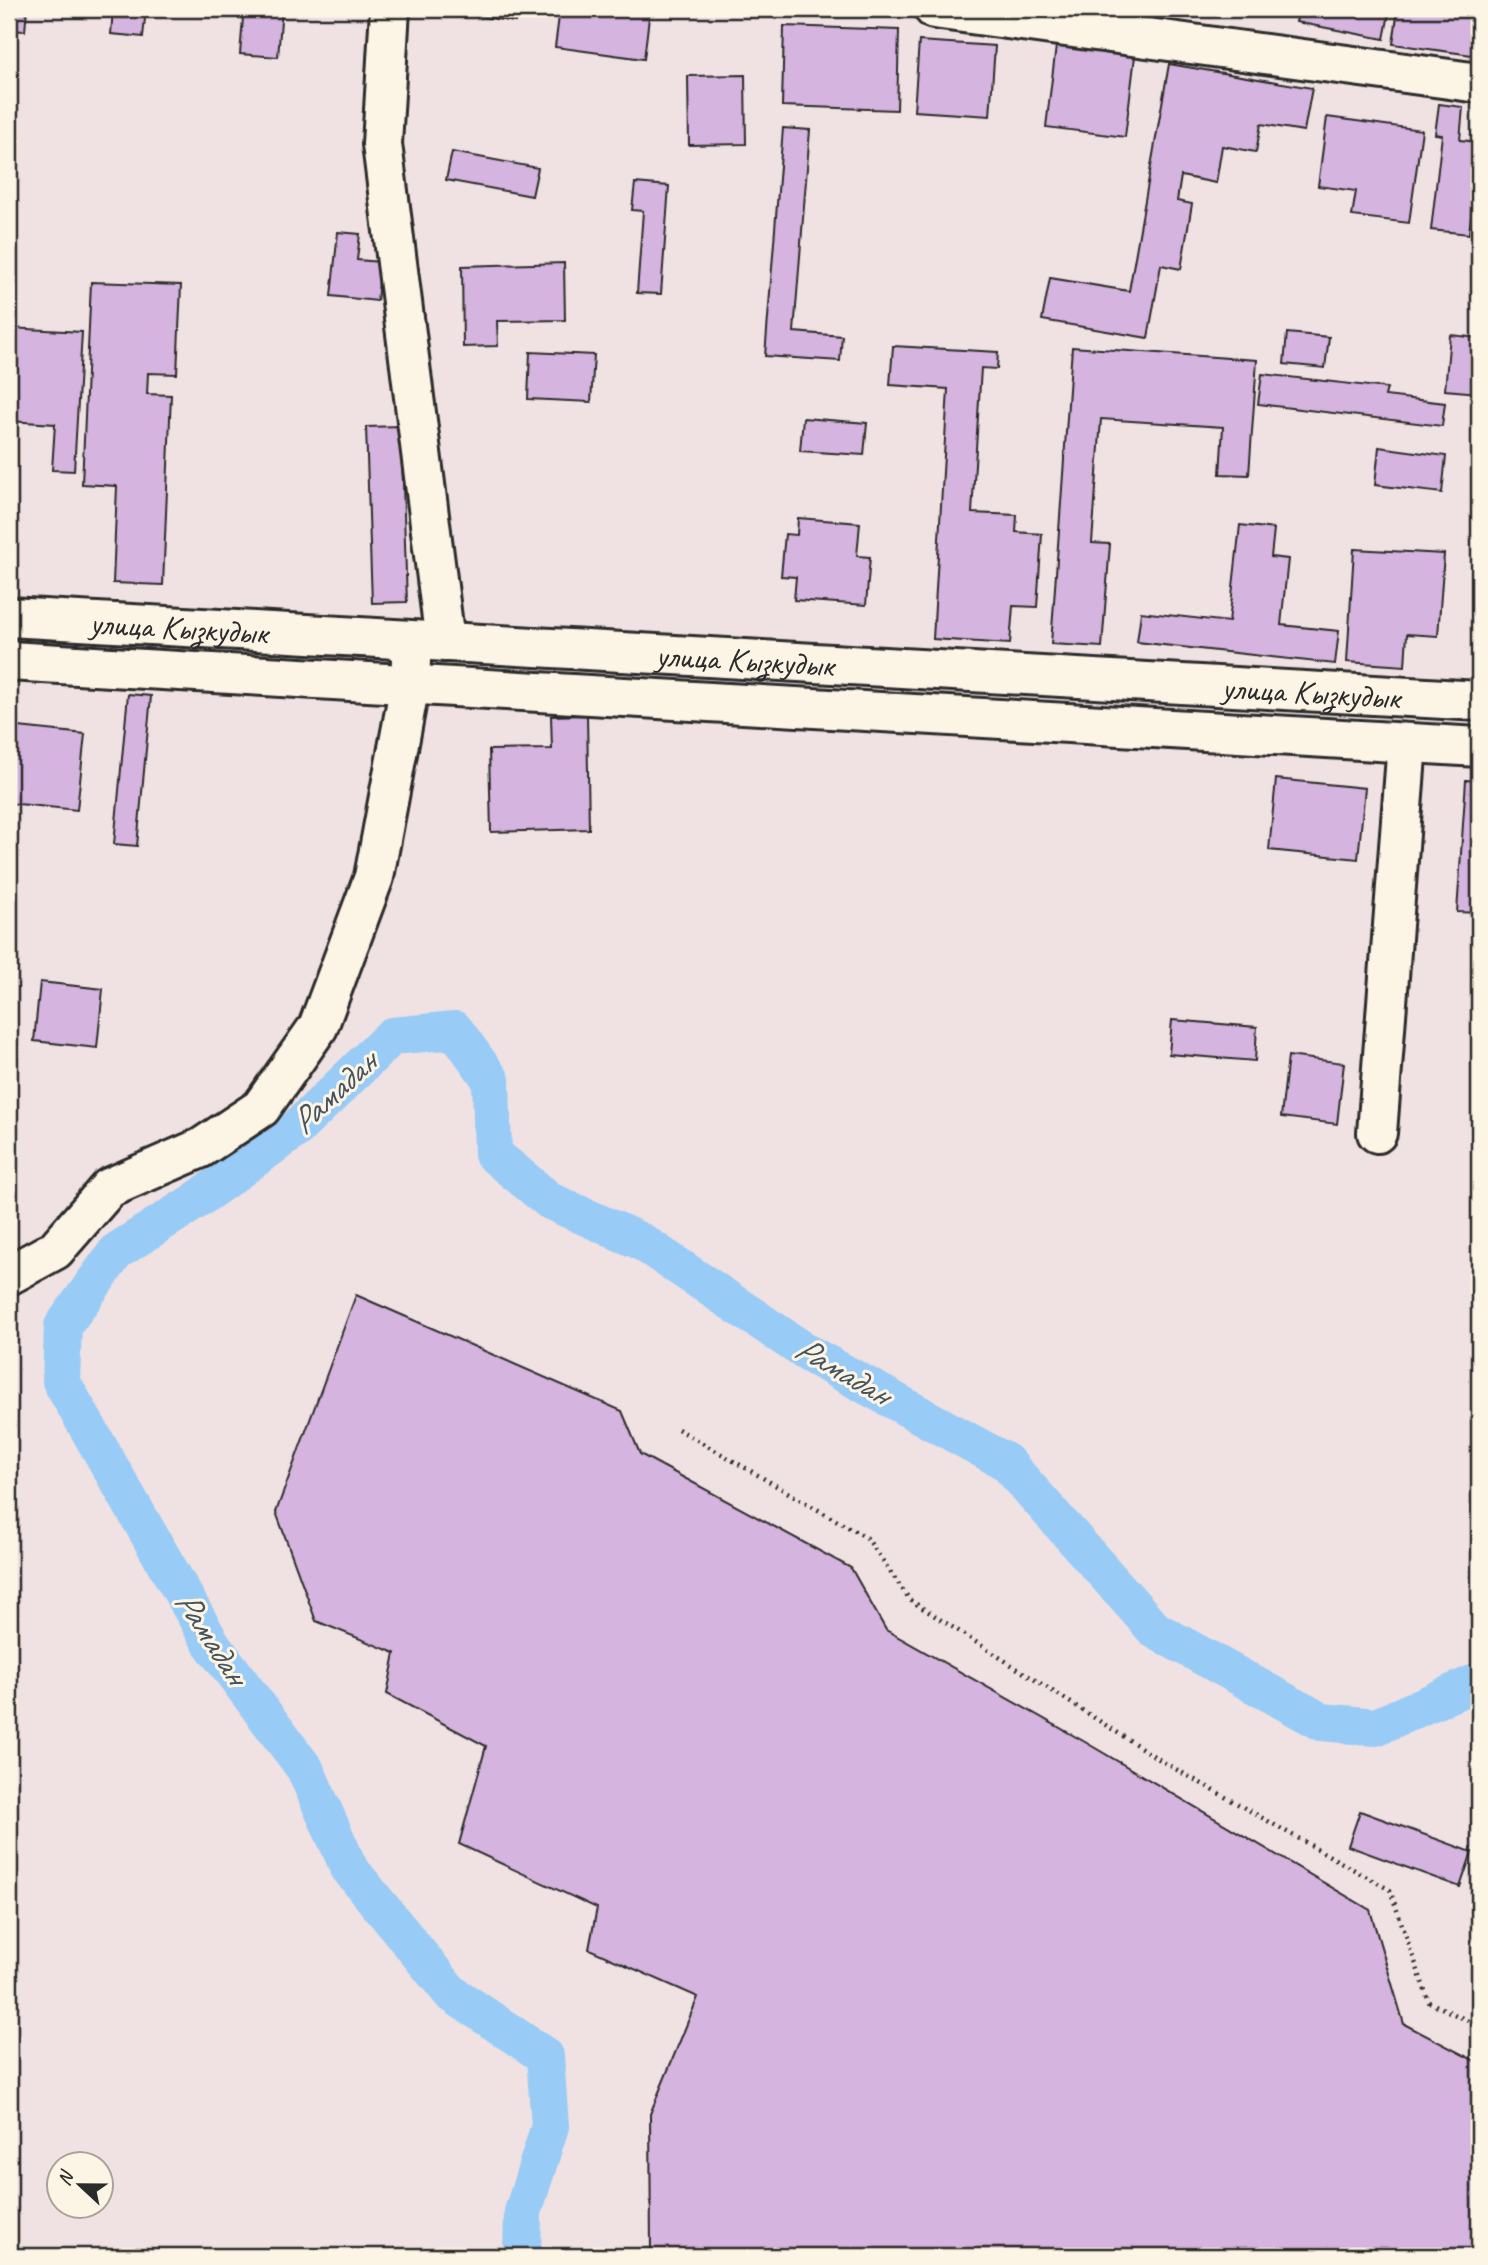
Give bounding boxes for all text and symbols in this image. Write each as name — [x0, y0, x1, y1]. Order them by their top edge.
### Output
street label: улица Кызкудык — [87, 602, 272, 654]
street label: улица Кызкудык — [653, 634, 838, 686]
street label: улица Кызкудык — [1219, 666, 1404, 719]
water label: Рамадан — [281, 1037, 390, 1144]
water label: Рамадан — [787, 1325, 903, 1418]
water label: Рамадан — [165, 1582, 261, 1697]
north arrow — [46, 2150, 116, 2220]
text: N — [52, 2166, 80, 2189]

